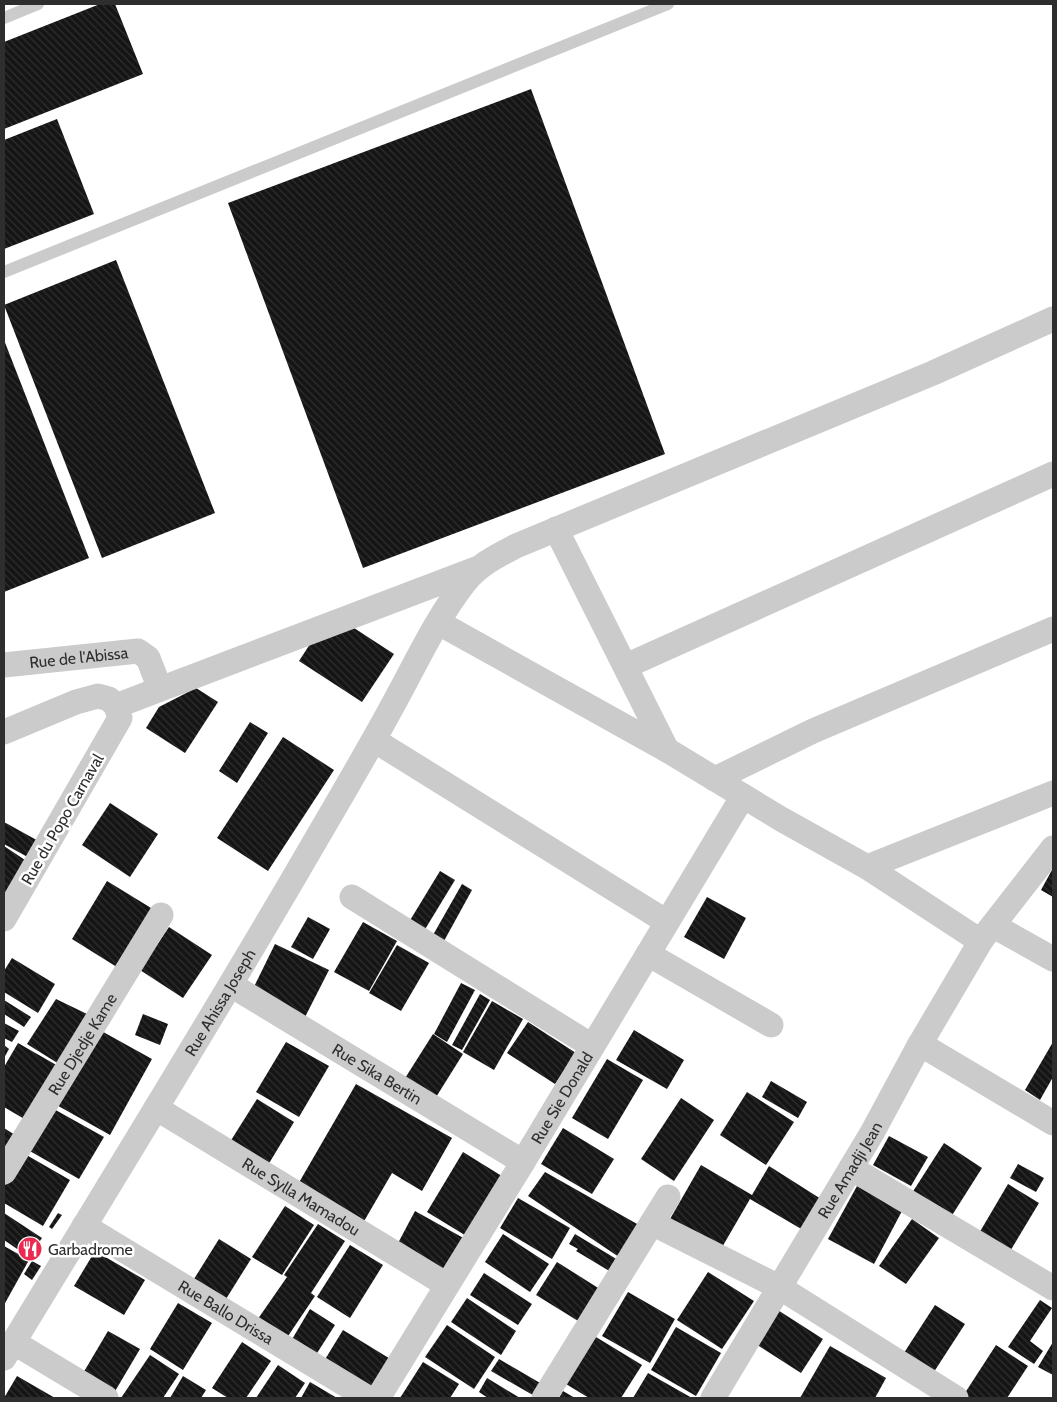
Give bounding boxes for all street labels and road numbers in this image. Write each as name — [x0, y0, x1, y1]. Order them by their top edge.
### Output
street label: Rue de l'Abissa — [28, 643, 129, 672]
street label: Rue du Popo Carnaval — [17, 750, 108, 888]
street label: Rue Ahissa Joseph — [181, 946, 260, 1060]
street label: Rue Djedje Kame — [44, 990, 121, 1099]
street label: Rue Sika Bertin — [329, 1040, 425, 1108]
street label: Rue Sie Donald — [527, 1049, 597, 1147]
street label: Rue Amadji Jean — [814, 1118, 886, 1222]
street label: Rue Sylla Mamadou — [239, 1154, 363, 1240]
street label: Rue Ballo Drissa — [175, 1276, 277, 1349]

